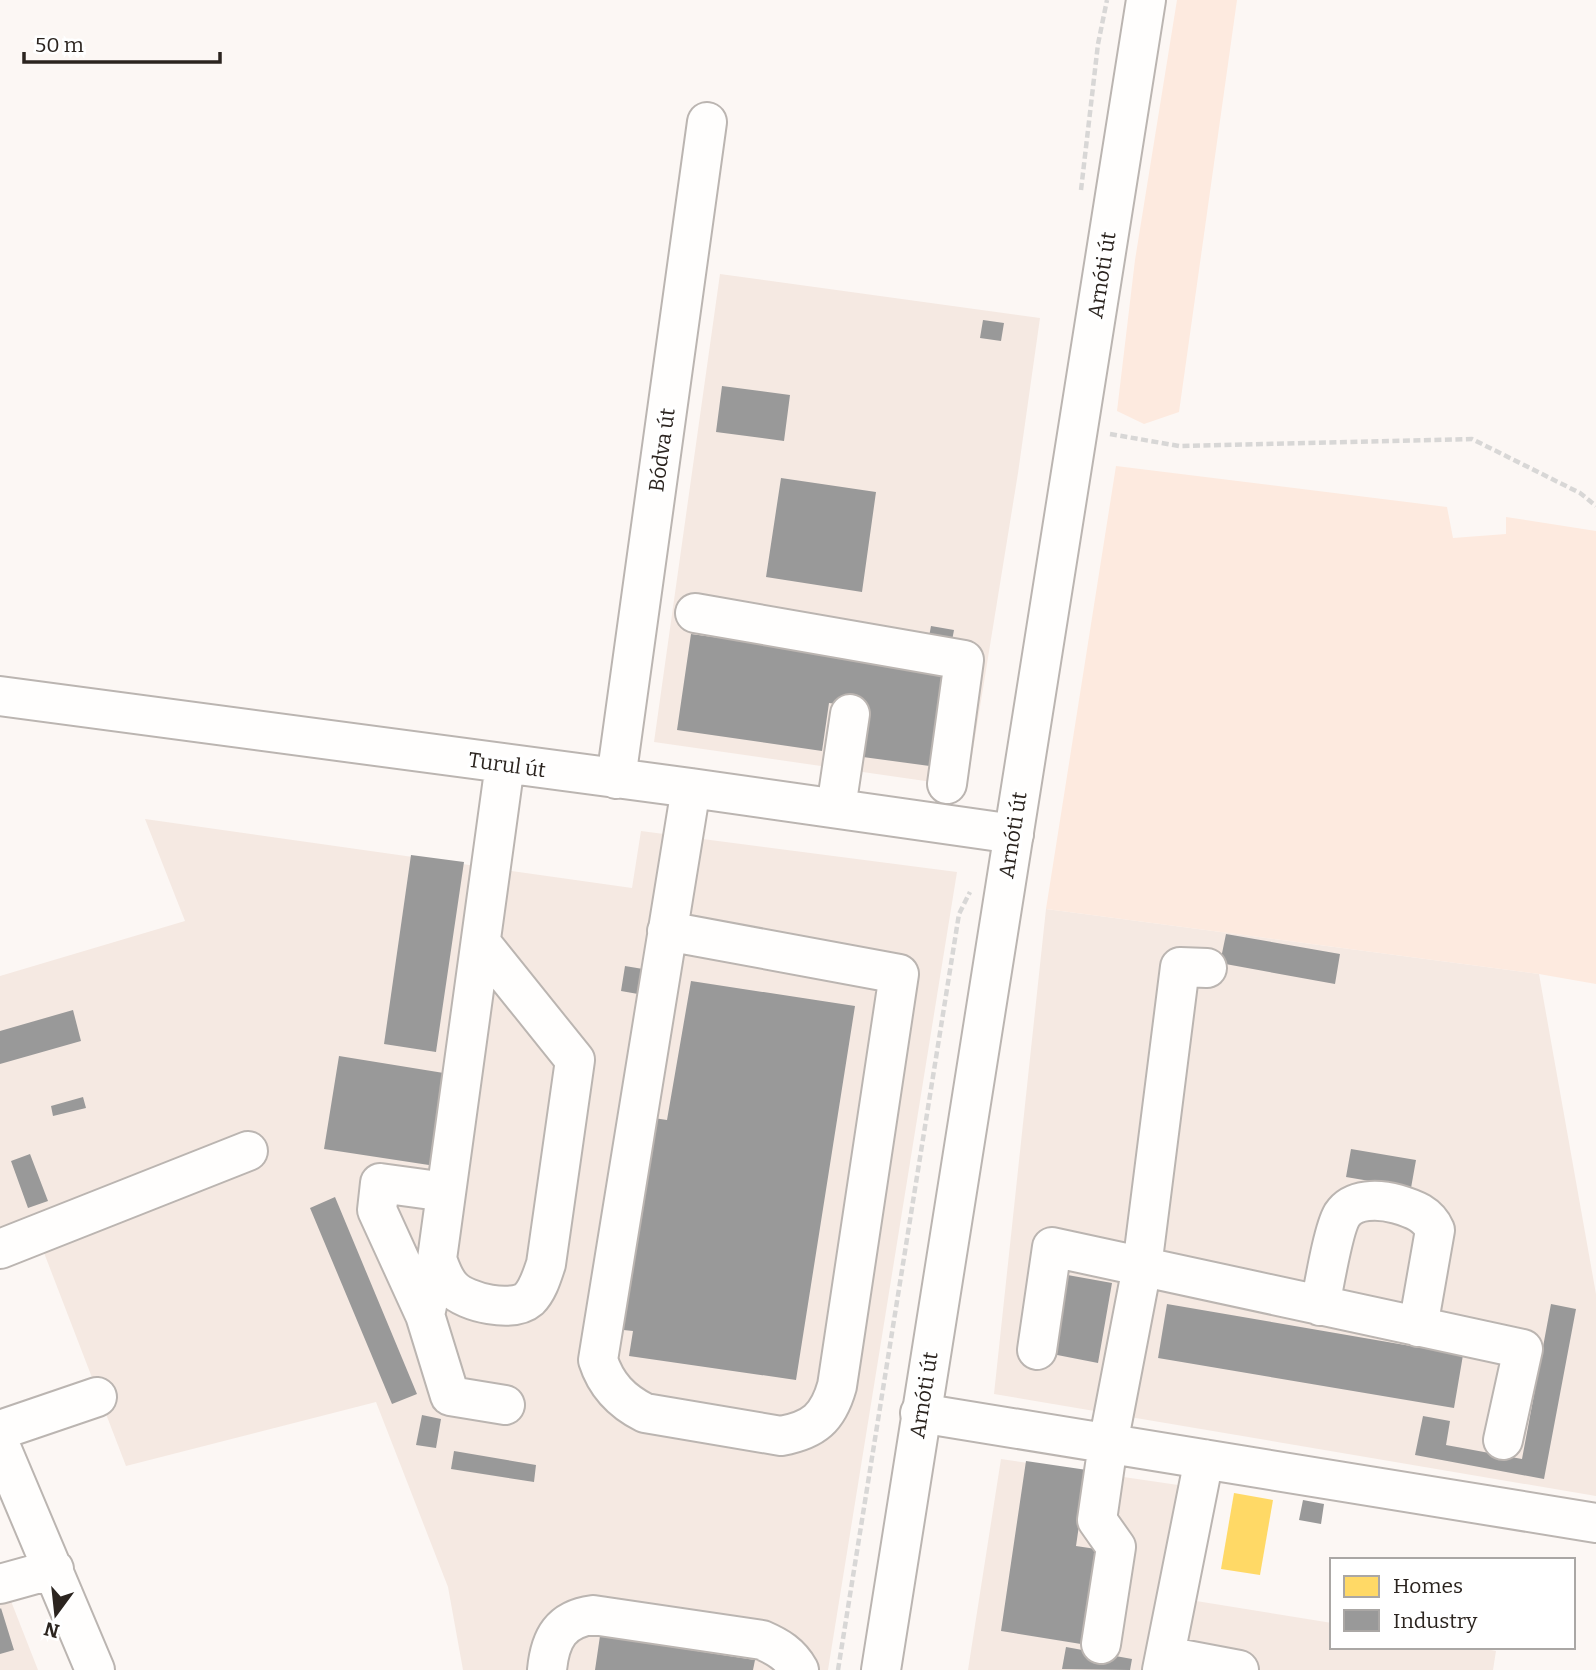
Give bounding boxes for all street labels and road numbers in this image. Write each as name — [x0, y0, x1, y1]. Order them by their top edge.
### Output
street label: Arnóti út — [1082, 229, 1122, 320]
street label: Bódva út — [643, 406, 681, 494]
street label: Turul út — [467, 747, 548, 783]
street label: Arnóti út — [993, 789, 1033, 880]
street label: Arnóti út — [904, 1349, 944, 1440]

